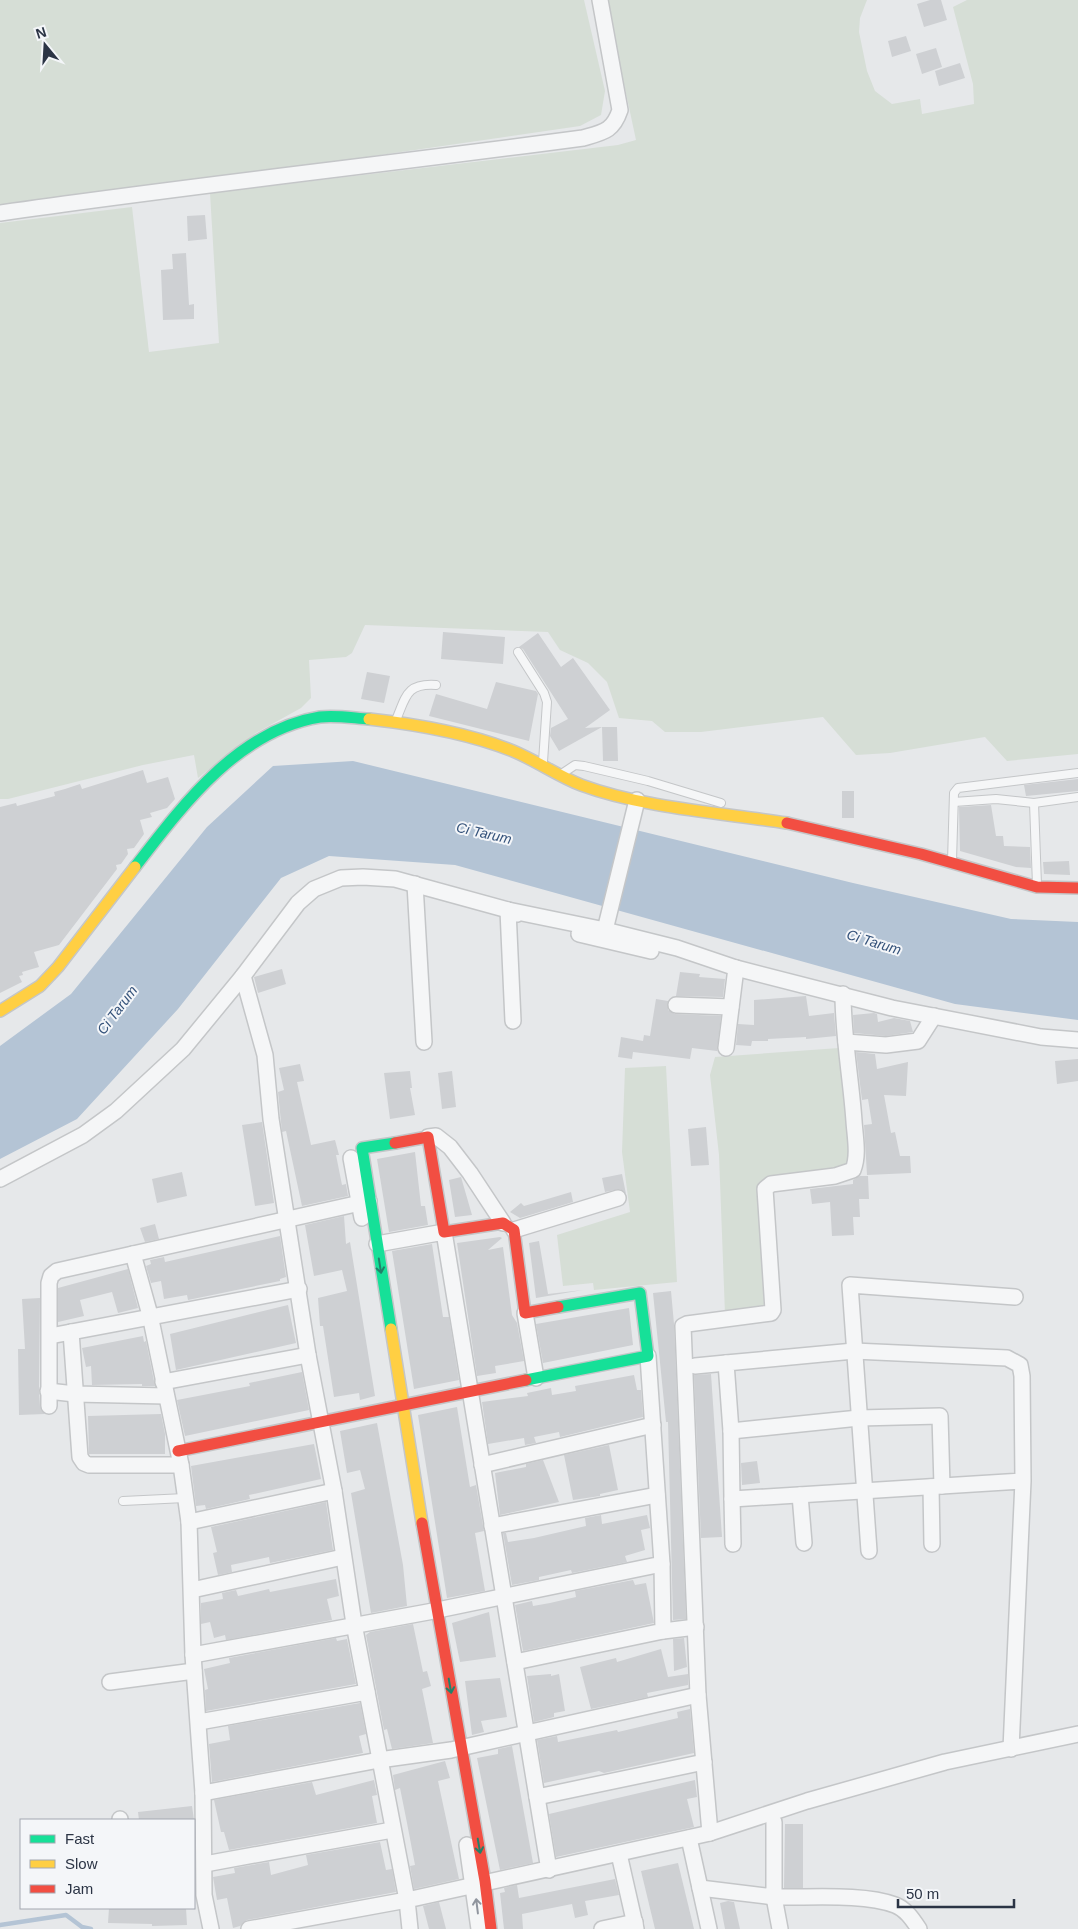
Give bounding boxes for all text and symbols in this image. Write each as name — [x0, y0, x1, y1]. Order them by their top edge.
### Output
north arrow — [20, 20, 70, 70]
text: N — [34, 23, 48, 42]
water label: Ci Tarum — [455, 819, 514, 847]
water label: Ci Tarum — [845, 926, 904, 958]
water label: Ci Tarum — [94, 982, 141, 1037]
one-way arrow — [376, 1258, 386, 1274]
one-way arrow — [446, 1677, 456, 1693]
legend — [20, 1819, 195, 1909]
text: Fast — [65, 1830, 95, 1847]
one-way arrow — [475, 1837, 485, 1853]
text: Slow — [65, 1855, 98, 1872]
scale bar — [898, 1876, 1014, 1908]
text: Jam — [65, 1880, 93, 1897]
text: 50 m — [906, 1885, 939, 1902]
one-way arrow — [472, 1899, 482, 1915]

